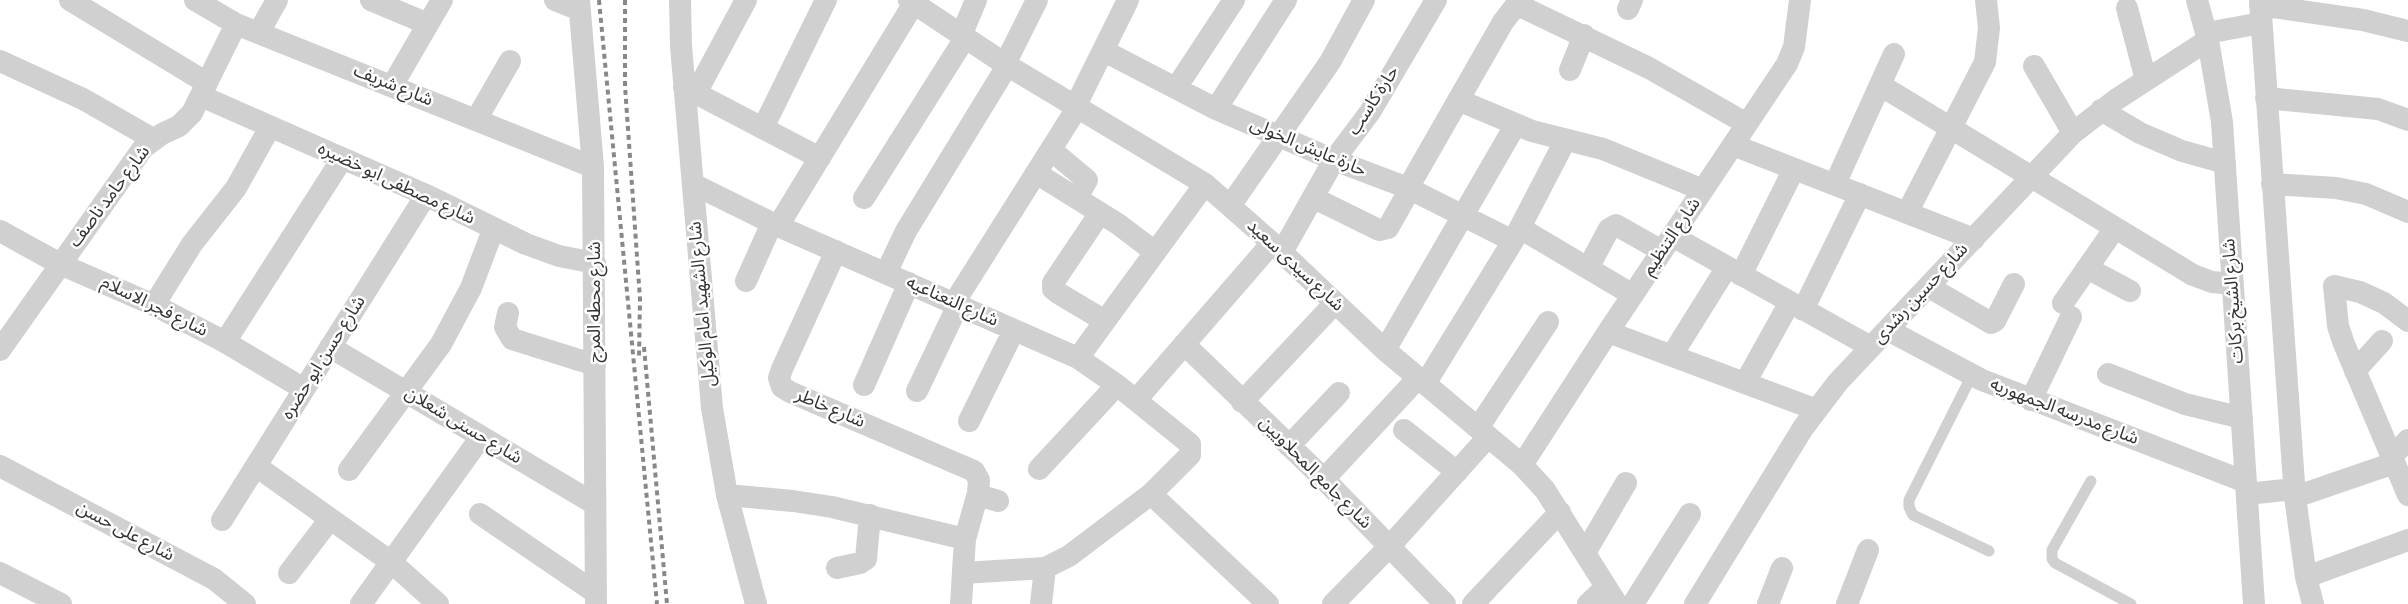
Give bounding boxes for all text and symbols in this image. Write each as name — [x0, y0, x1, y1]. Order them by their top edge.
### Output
street label: شارع شريف — [350, 60, 436, 112]
street label: حارة كاسب — [1344, 62, 1404, 140]
street label: حارة عايش الخولى — [1247, 114, 1369, 182]
street label: شارع مصطفى ابو خضيره — [314, 138, 478, 230]
street label: شارع حامد ناصف — [65, 142, 155, 252]
street label: شارع التنظيم — [1638, 194, 1706, 280]
street label: شارع سيدى سعيد — [1242, 216, 1348, 316]
street label: شارع الشهيد امام الوكيل — [685, 220, 721, 388]
street label: شارع الشيخ بركات — [2219, 238, 2249, 364]
street label: شارع حسين رشدى — [1869, 239, 1973, 349]
street label: شارع محطه المرج — [584, 241, 606, 363]
street label: شارع فجر الاسلام — [97, 272, 211, 342]
street label: شارع النعناعيه — [903, 272, 1001, 332]
street label: شارع حسن ابو حضره — [277, 292, 371, 424]
street label: شارع مدرسه الجمهوريه — [1987, 374, 2141, 450]
street label: شارع حسنى شعلان — [401, 383, 525, 469]
street label: شارع خاطر — [792, 385, 868, 433]
street label: شارع جامع المحلاويين — [1254, 412, 1376, 534]
street label: شارع على حسن — [72, 497, 178, 567]

